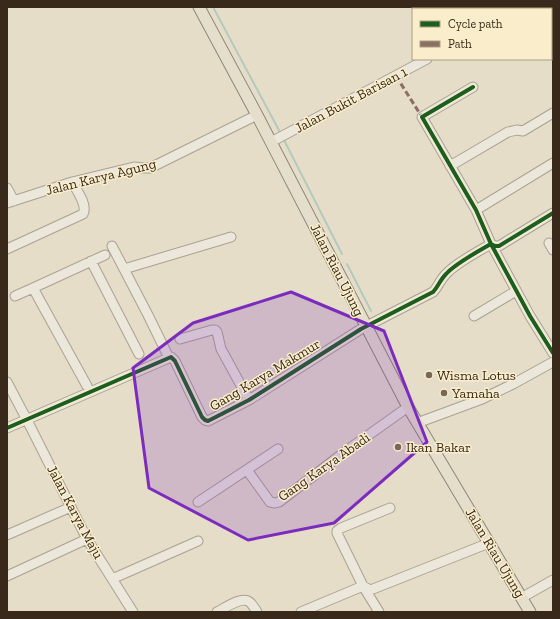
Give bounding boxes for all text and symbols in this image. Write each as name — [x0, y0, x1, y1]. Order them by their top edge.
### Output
legend — [412, 8, 552, 60]
text: Cycle path — [448, 17, 503, 31]
text: Path — [448, 37, 472, 51]
street label: Jalan Bukit Barisan 1 — [292, 63, 411, 137]
street label: Jalan Karya Agung — [44, 155, 158, 199]
street label: Jalan Riau Ujung — [306, 221, 368, 320]
street label: Gang Karya Makmur — [207, 335, 324, 415]
place label: Wisma Lotus — [437, 367, 516, 384]
marker: Wisma Lotus — [424, 370, 434, 380]
place label: Yamaha — [451, 385, 500, 402]
marker: Yamaha — [439, 388, 449, 398]
street label: Gang Karya Abadi — [275, 429, 373, 505]
place label: Ikan Bakar — [406, 439, 471, 456]
marker: Ikan Bakar — [393, 442, 403, 452]
street label: Jalan Karya Maju — [43, 462, 107, 562]
street label: Jalan Riau Ujung — [461, 505, 529, 601]

